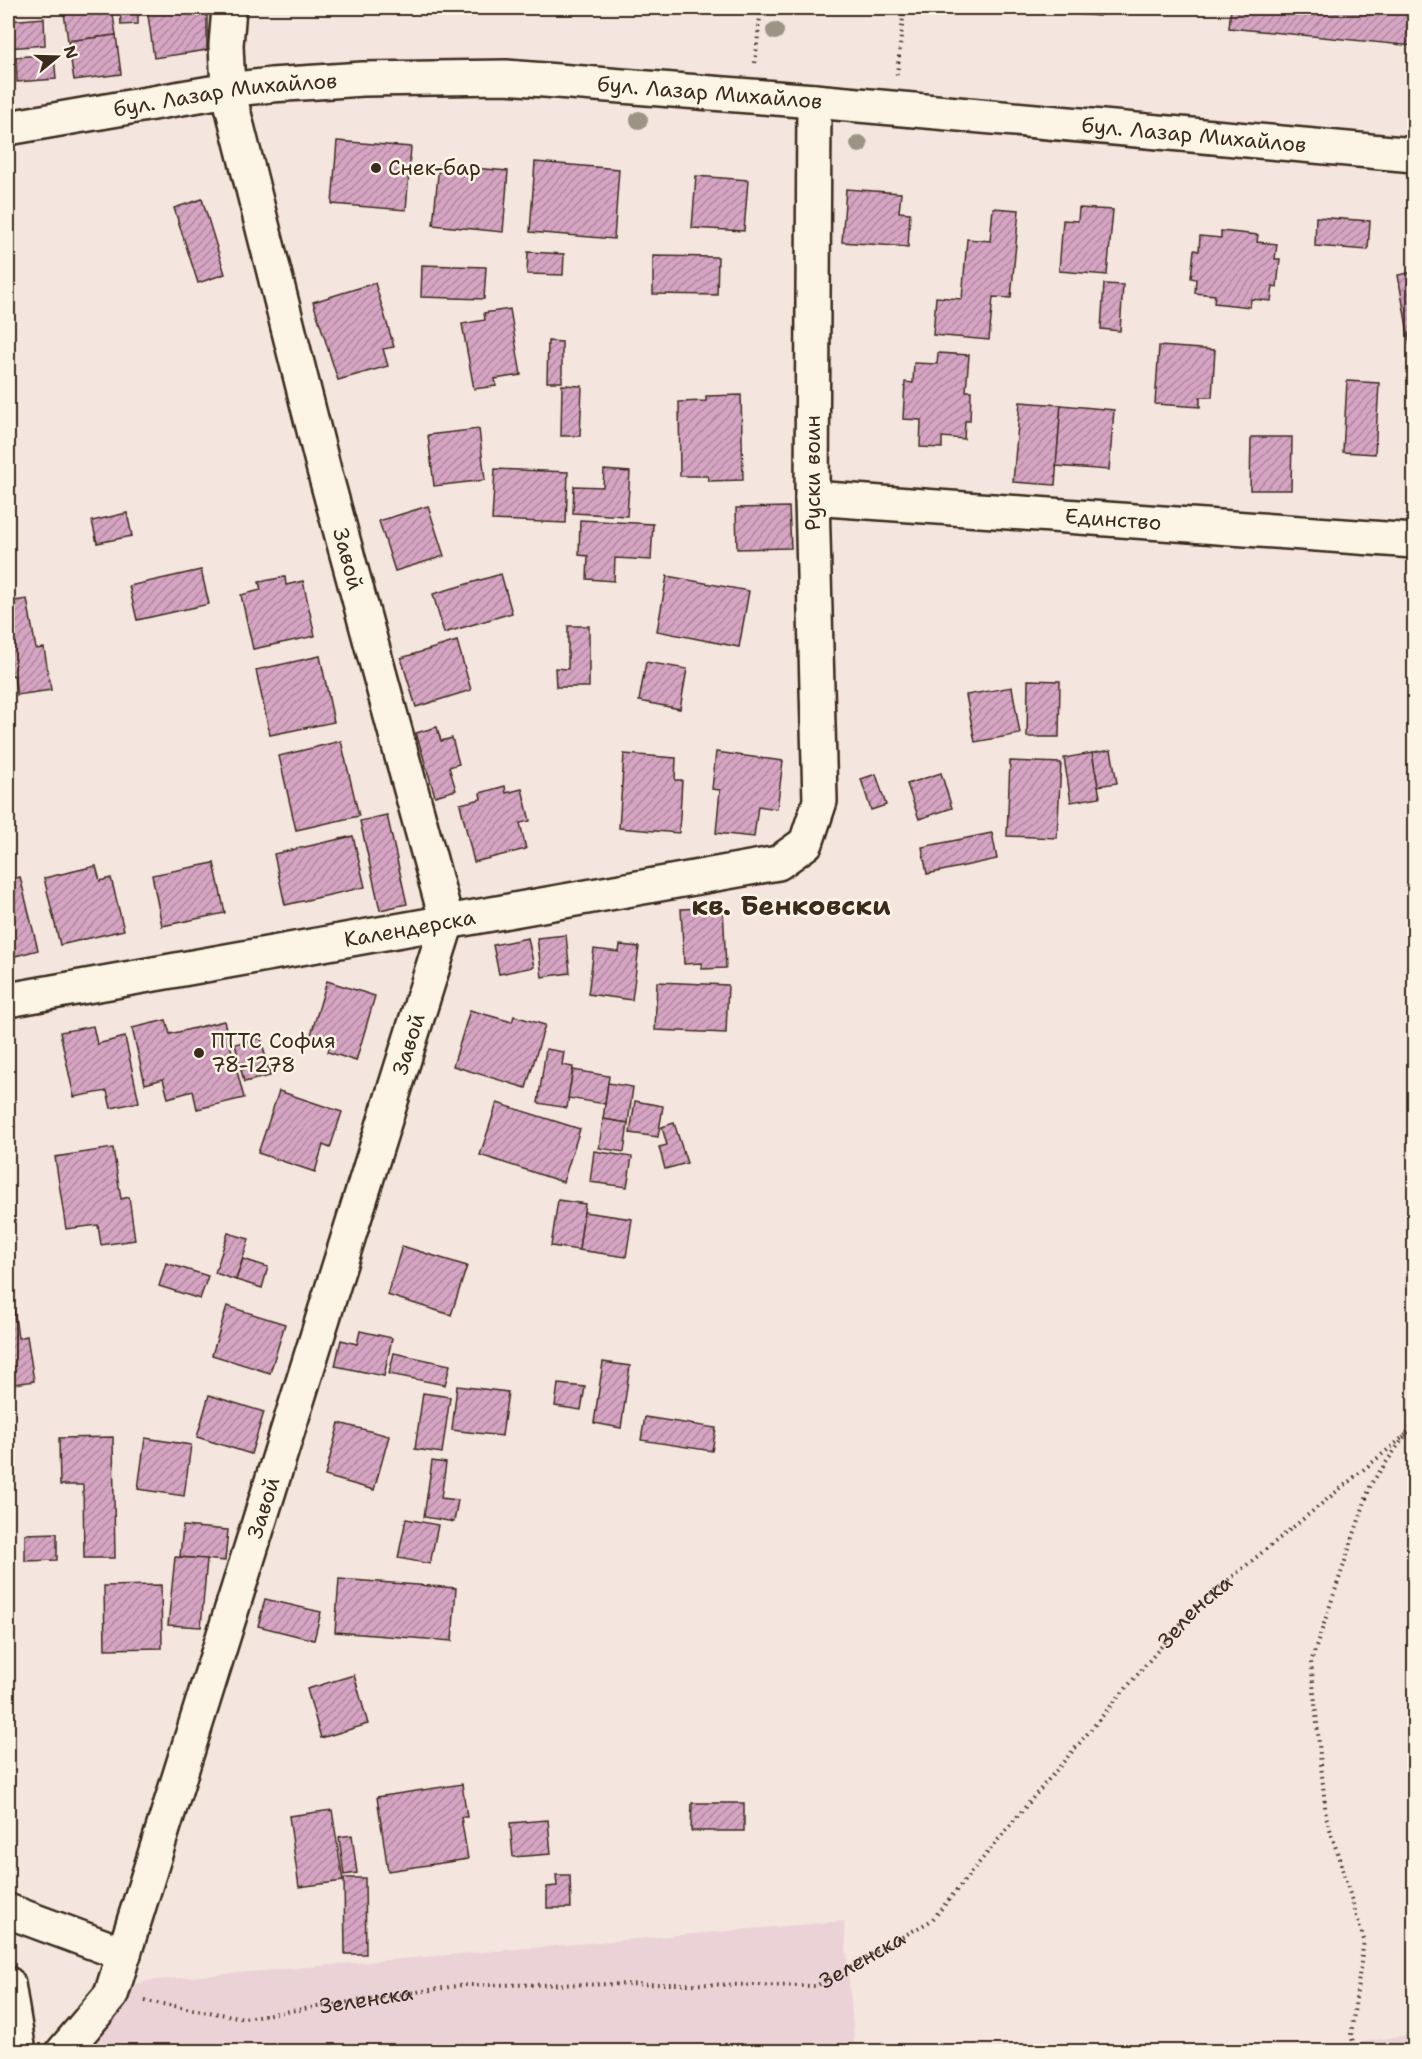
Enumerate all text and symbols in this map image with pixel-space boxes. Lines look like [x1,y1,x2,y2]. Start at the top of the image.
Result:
north arrow [27,27,87,87]
text: N [59,43,83,62]
street label: бул. Лазар Михайлов [111,67,338,124]
street label: бул. Лазар Михайлов [596,70,823,116]
street label: бул. Лазар Михайлов [1080,111,1307,159]
place label: Снек-бар [388,154,481,182]
marker: Снек-бар [369,161,383,175]
street label: Руски воин [799,415,827,531]
street label: Единство [1064,502,1162,537]
street label: Завой [326,525,370,593]
district label: кв. Бенковски [691,887,891,924]
street label: Календерска [342,903,478,954]
street label: Завой [386,1009,432,1078]
place label: ПТТС София 78-1278 [211,1027,336,1079]
marker: ПТТС София 78-1278 [192,1046,206,1060]
street label: Завой [241,1473,286,1542]
street label: Зеленска [1152,1569,1238,1654]
street label: Зеленска [814,1924,910,1995]
street label: Зеленска [318,1979,415,2020]

